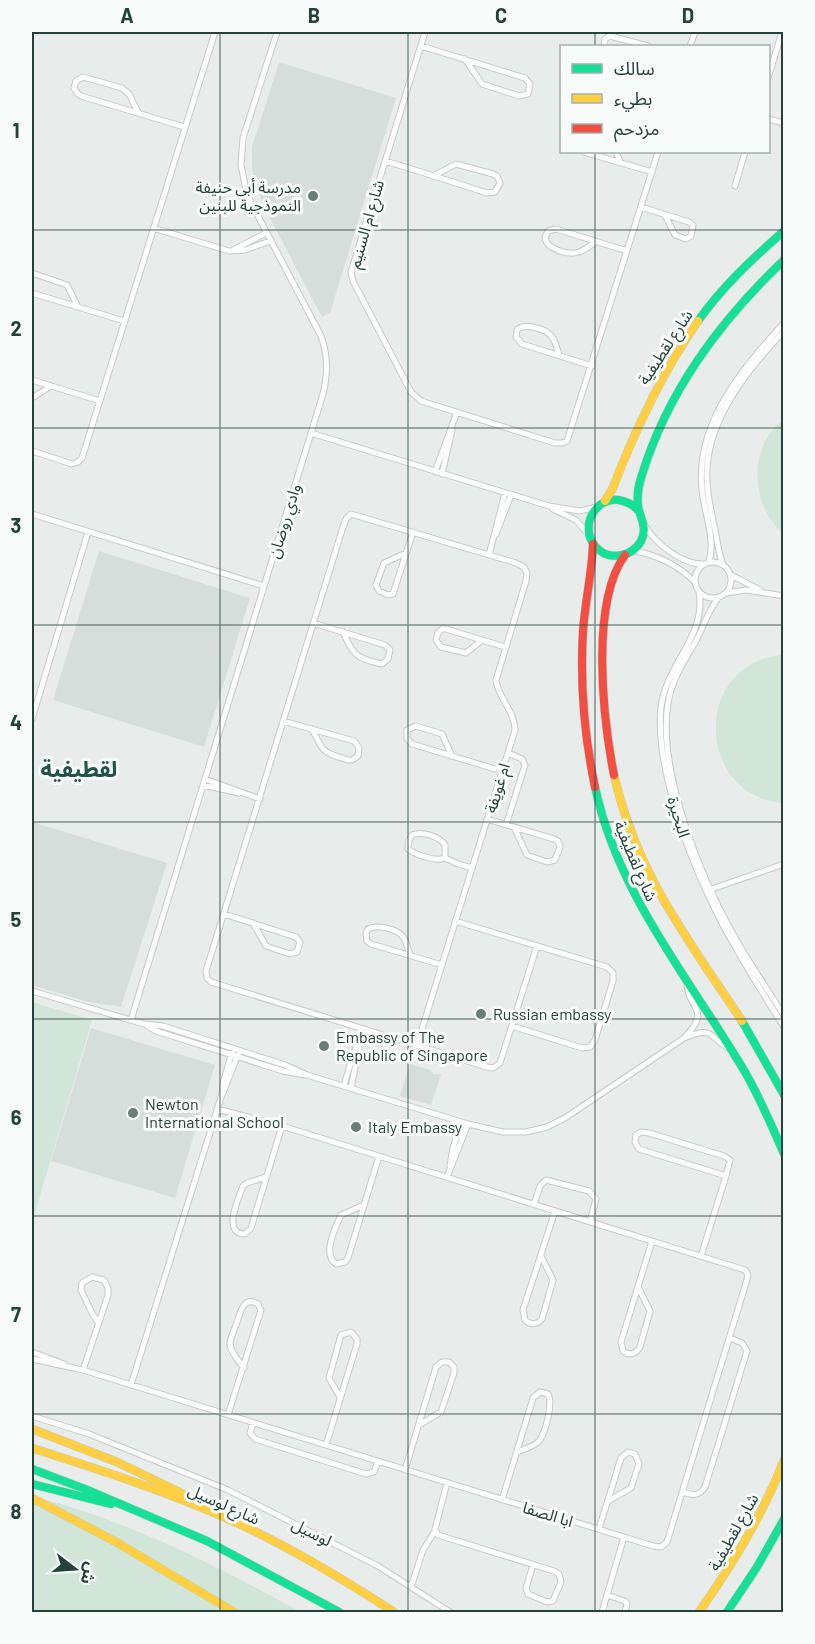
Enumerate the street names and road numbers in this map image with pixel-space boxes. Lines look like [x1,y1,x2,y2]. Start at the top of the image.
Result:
street label: شارع ام السنيم [344,177,391,271]
street label: شارع لقطيفية [633,306,699,390]
street label: وادي روضان [263,481,307,562]
street label: ام غويفة [480,761,517,816]
street label: البحيرة [663,794,695,840]
street label: شارع لقطيفية [607,818,662,905]
street label: شارع لوسيل [184,1479,263,1531]
street label: شارع لقطيفية [704,1490,765,1576]
street label: ابا الصفا [521,1497,576,1530]
street label: لوسيل [289,1514,335,1550]

